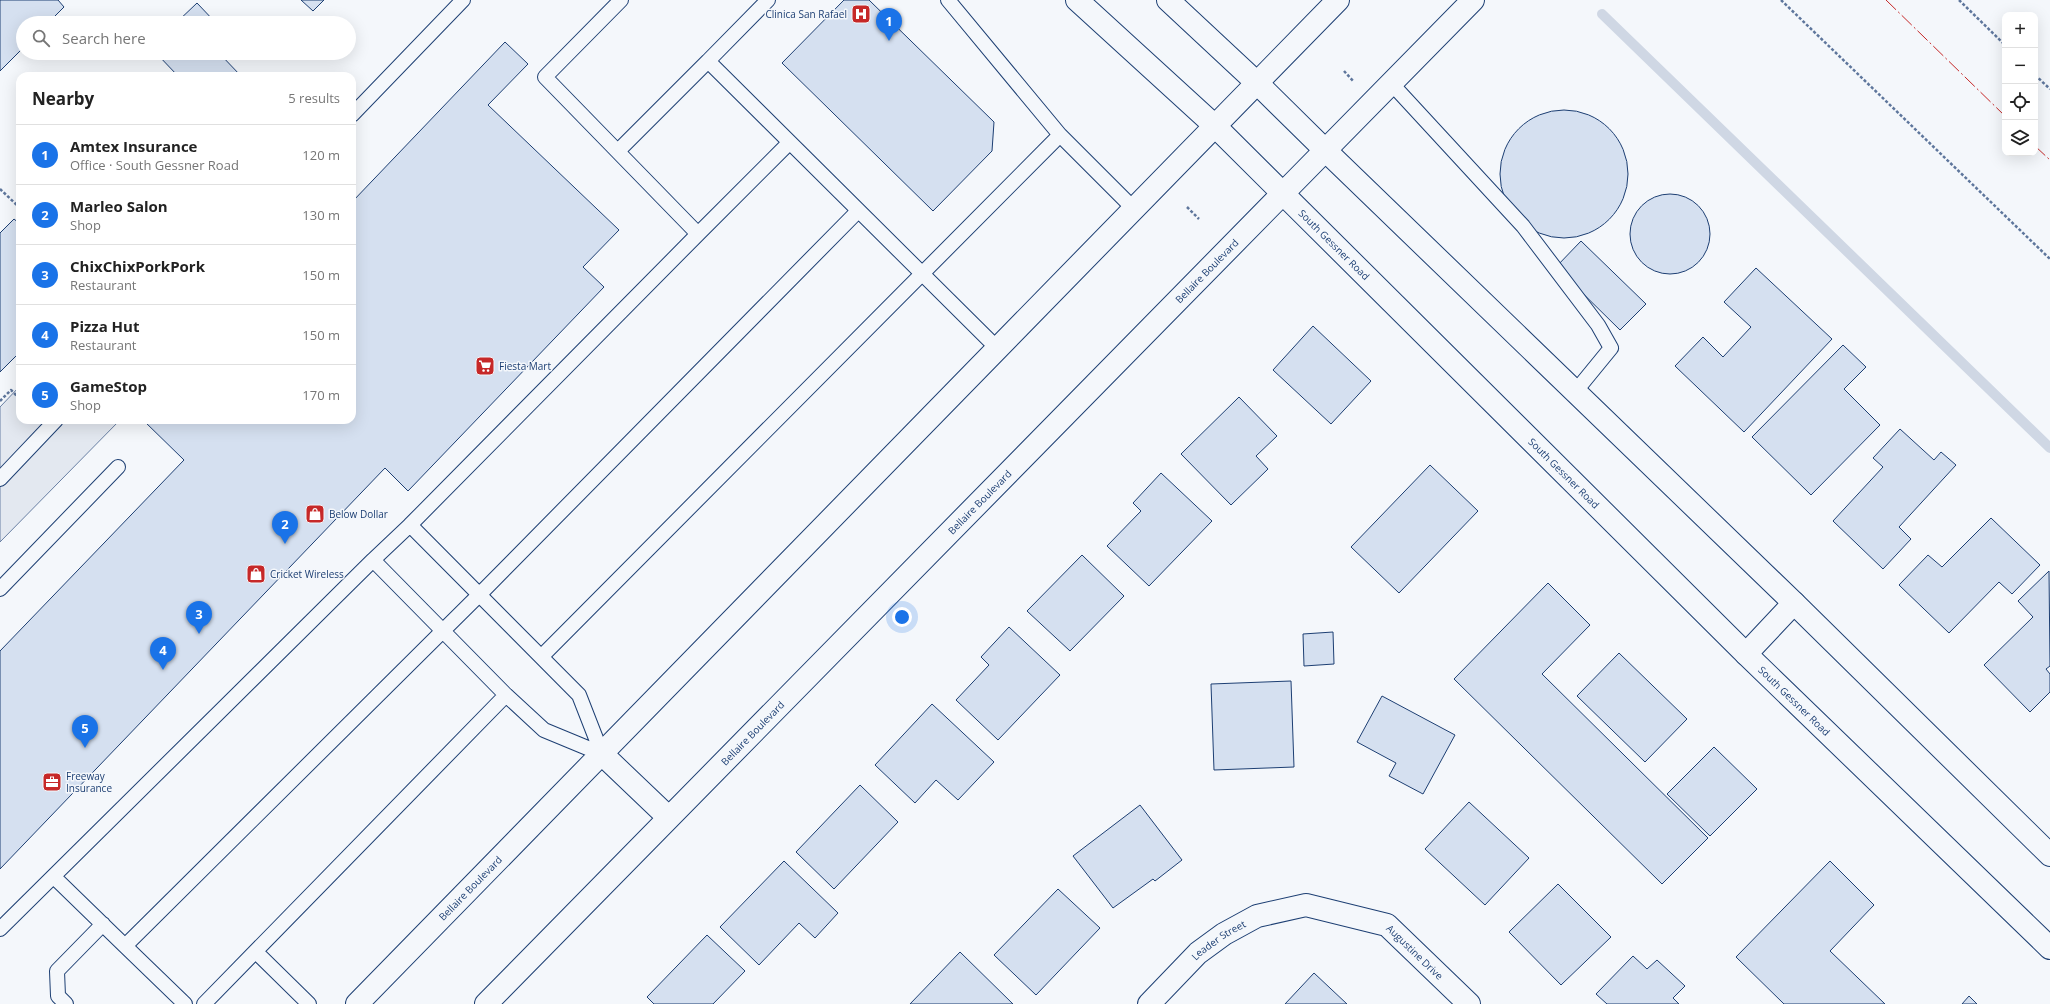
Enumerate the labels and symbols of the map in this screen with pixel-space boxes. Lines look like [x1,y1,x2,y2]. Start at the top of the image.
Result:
hospital icon: Clinica San Rafael [850,3,872,25]
place label: Clinica San Rafael [765,7,847,21]
pin: 1 [876,8,902,41]
street label: South Gessner Road [1296,206,1373,283]
street label: Bellaire Boulevard [1172,236,1242,306]
supermarket icon: Fiesta Mart [474,355,496,377]
place label: Fiesta Mart [499,359,551,373]
street label: South Gessner Road [1525,435,1603,511]
street label: Bellaire Boulevard [945,467,1014,537]
shop icon: Below Dollar [304,503,326,525]
place label: Below Dollar [329,507,388,521]
pin: 2 [272,511,298,544]
shop icon: Cricket Wireless [245,563,267,585]
place label: Cricket Wireless [270,567,344,581]
pin: 3 [186,601,212,634]
your location [892,607,912,627]
pin: 4 [150,637,176,670]
street label: South Gessner Road [1755,663,1833,739]
street label: Bellaire Boulevard [718,698,787,768]
pin: 5 [72,715,98,748]
place label: Freeway Insurance [66,769,112,795]
office icon: Freeway Insurance [41,771,63,793]
street label: Bellaire Boulevard [435,853,505,923]
street label: Leader Street [1188,916,1248,963]
street label: Augustine Drive [1384,921,1447,983]

